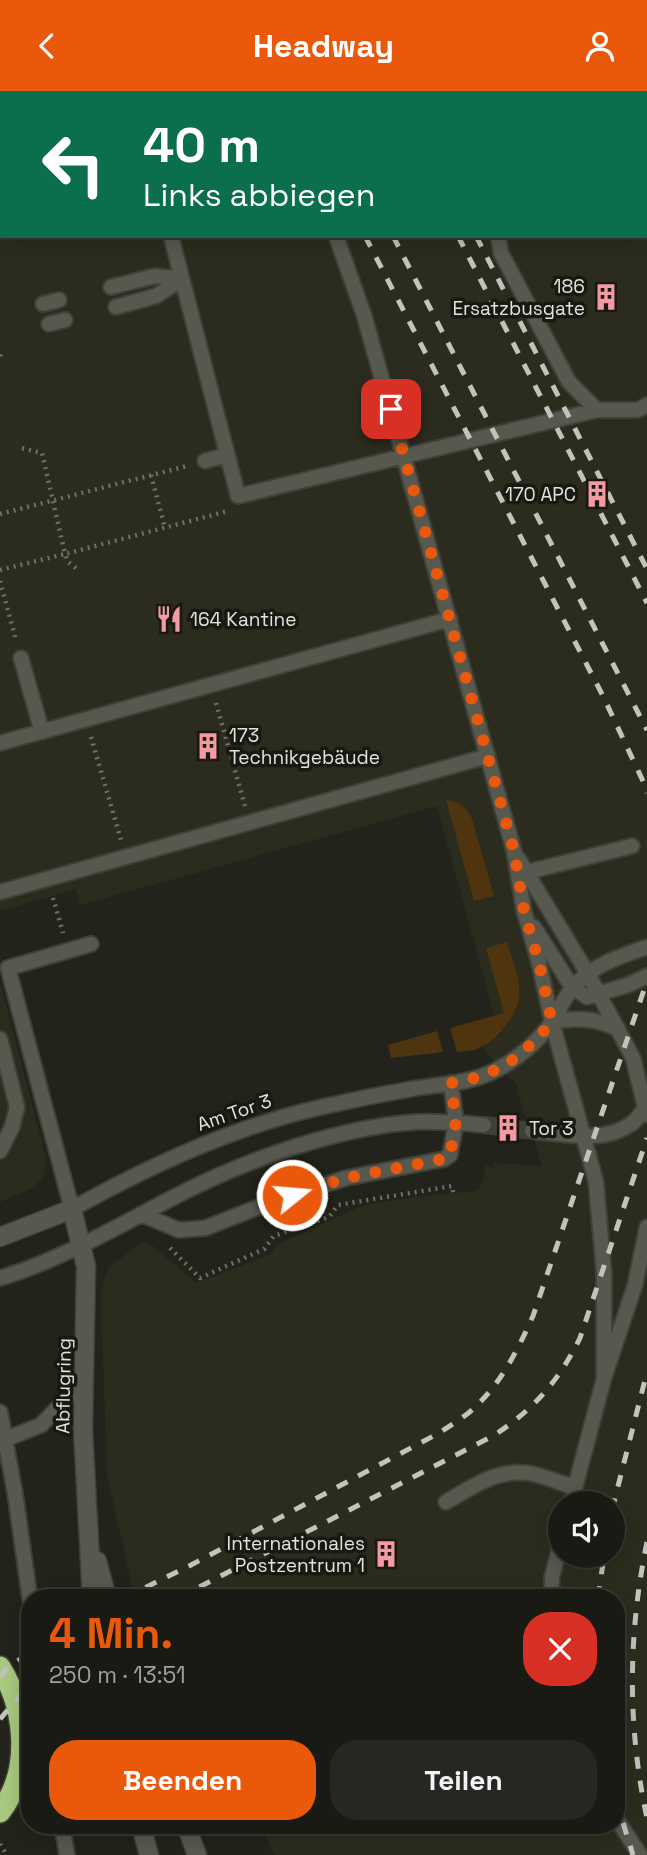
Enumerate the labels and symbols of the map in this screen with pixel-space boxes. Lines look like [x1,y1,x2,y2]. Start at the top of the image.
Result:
place label: 186 Ersatzbusgate [452,274,585,321]
building icon: 186 Ersatzbusgate [591,282,621,312]
pin [361,379,421,439]
building icon: 170 APC [582,479,612,509]
place label: 170 APC [505,482,576,507]
restaurant icon: 164 Kantine [154,604,184,634]
place label: 164 Kantine [190,607,297,632]
place label: 173 Technikgebäude [229,723,380,770]
building icon: 173 Technikgebäude [193,731,223,761]
street label: Am Tor 3 [194,1088,275,1137]
building icon: Tor 3 [493,1113,523,1143]
place label: Tor 3 [529,1116,574,1141]
position arrow [255,1158,329,1232]
street label: Abflugring [50,1338,77,1434]
place label: Internationales Postzentrum 1 [227,1531,365,1578]
building icon: Internationales Postzentrum 1 [371,1539,401,1569]

